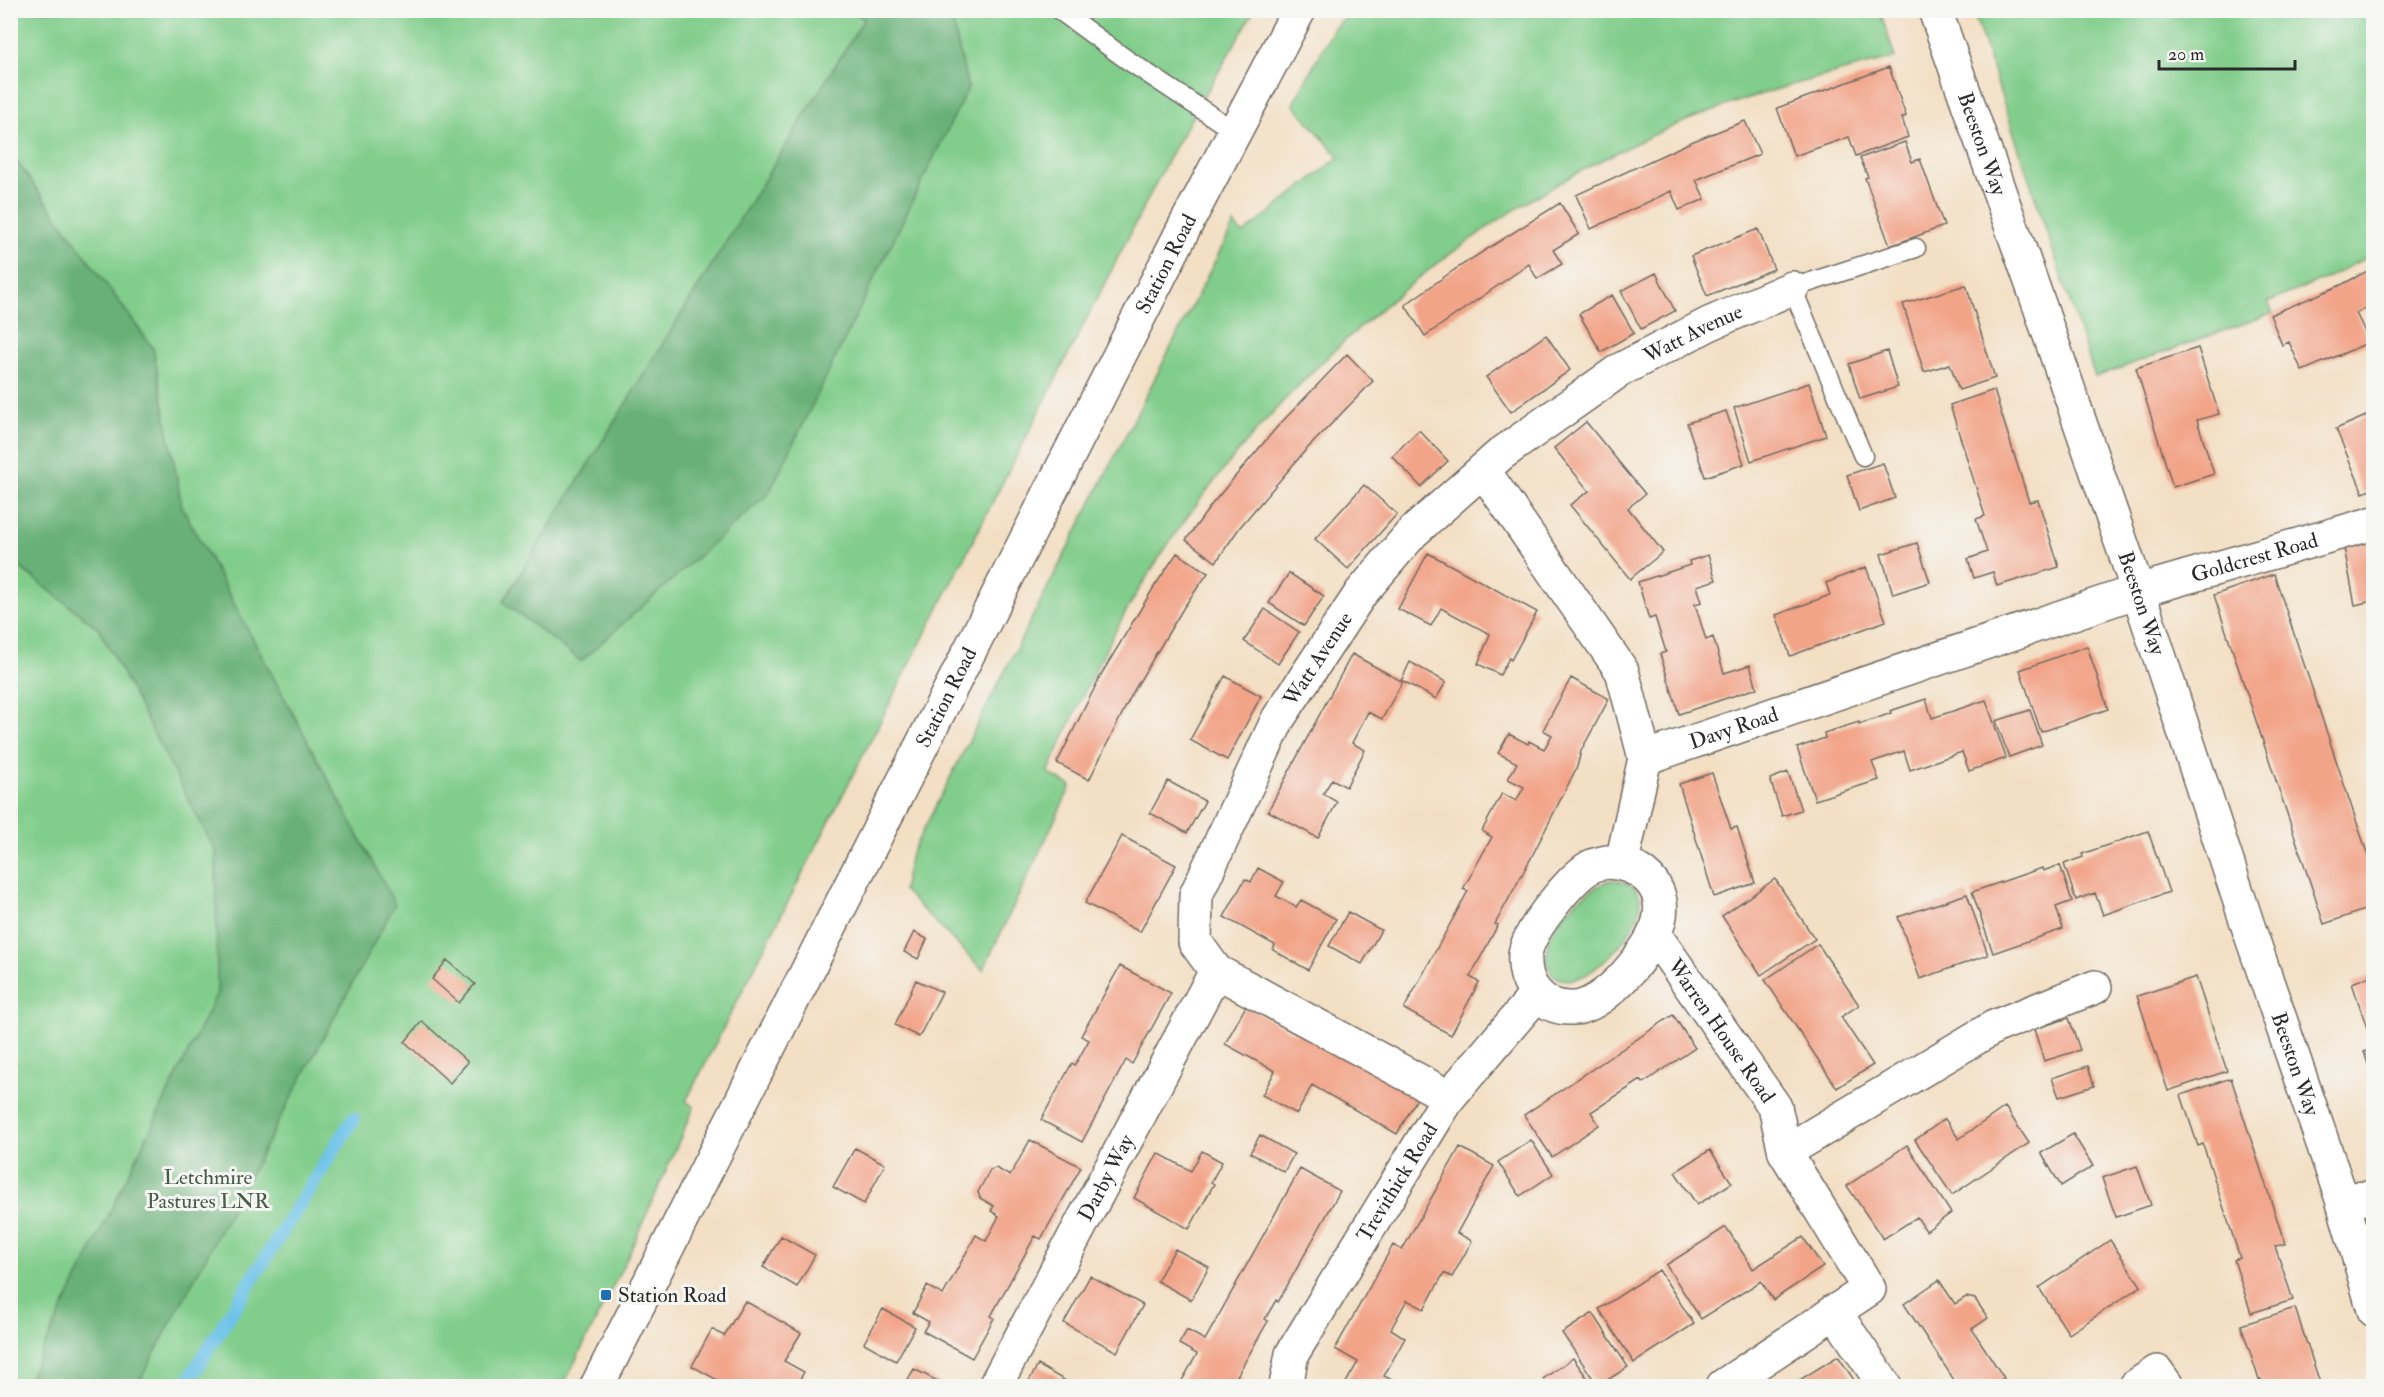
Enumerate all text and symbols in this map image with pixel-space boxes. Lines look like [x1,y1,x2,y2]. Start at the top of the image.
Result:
scale bar [2159,33,2296,71]
text: 20 m [2168,43,2204,66]
street label: Beeston Way [1952,89,2013,200]
street label: Station Road [1129,209,1203,319]
street label: Watt Avenue [1638,298,1747,369]
street label: Goldcrest Road [2188,526,2322,589]
street label: Beeston Way [2112,547,2172,659]
street label: Watt Avenue [1276,606,1359,712]
street label: Station Road [909,642,983,752]
street label: Davy Road [1686,700,1782,756]
street label: Warren House Road [1661,952,1782,1109]
street label: Beeston Way [2265,1009,2326,1120]
street label: Trevithick Road [1350,1117,1444,1247]
street label: Darby Way [1072,1129,1140,1226]
park label: Letchmire Pastures LNR [147,1164,270,1215]
place label: Station Road [618,1282,727,1309]
marker: Station Road [599,1288,613,1302]

